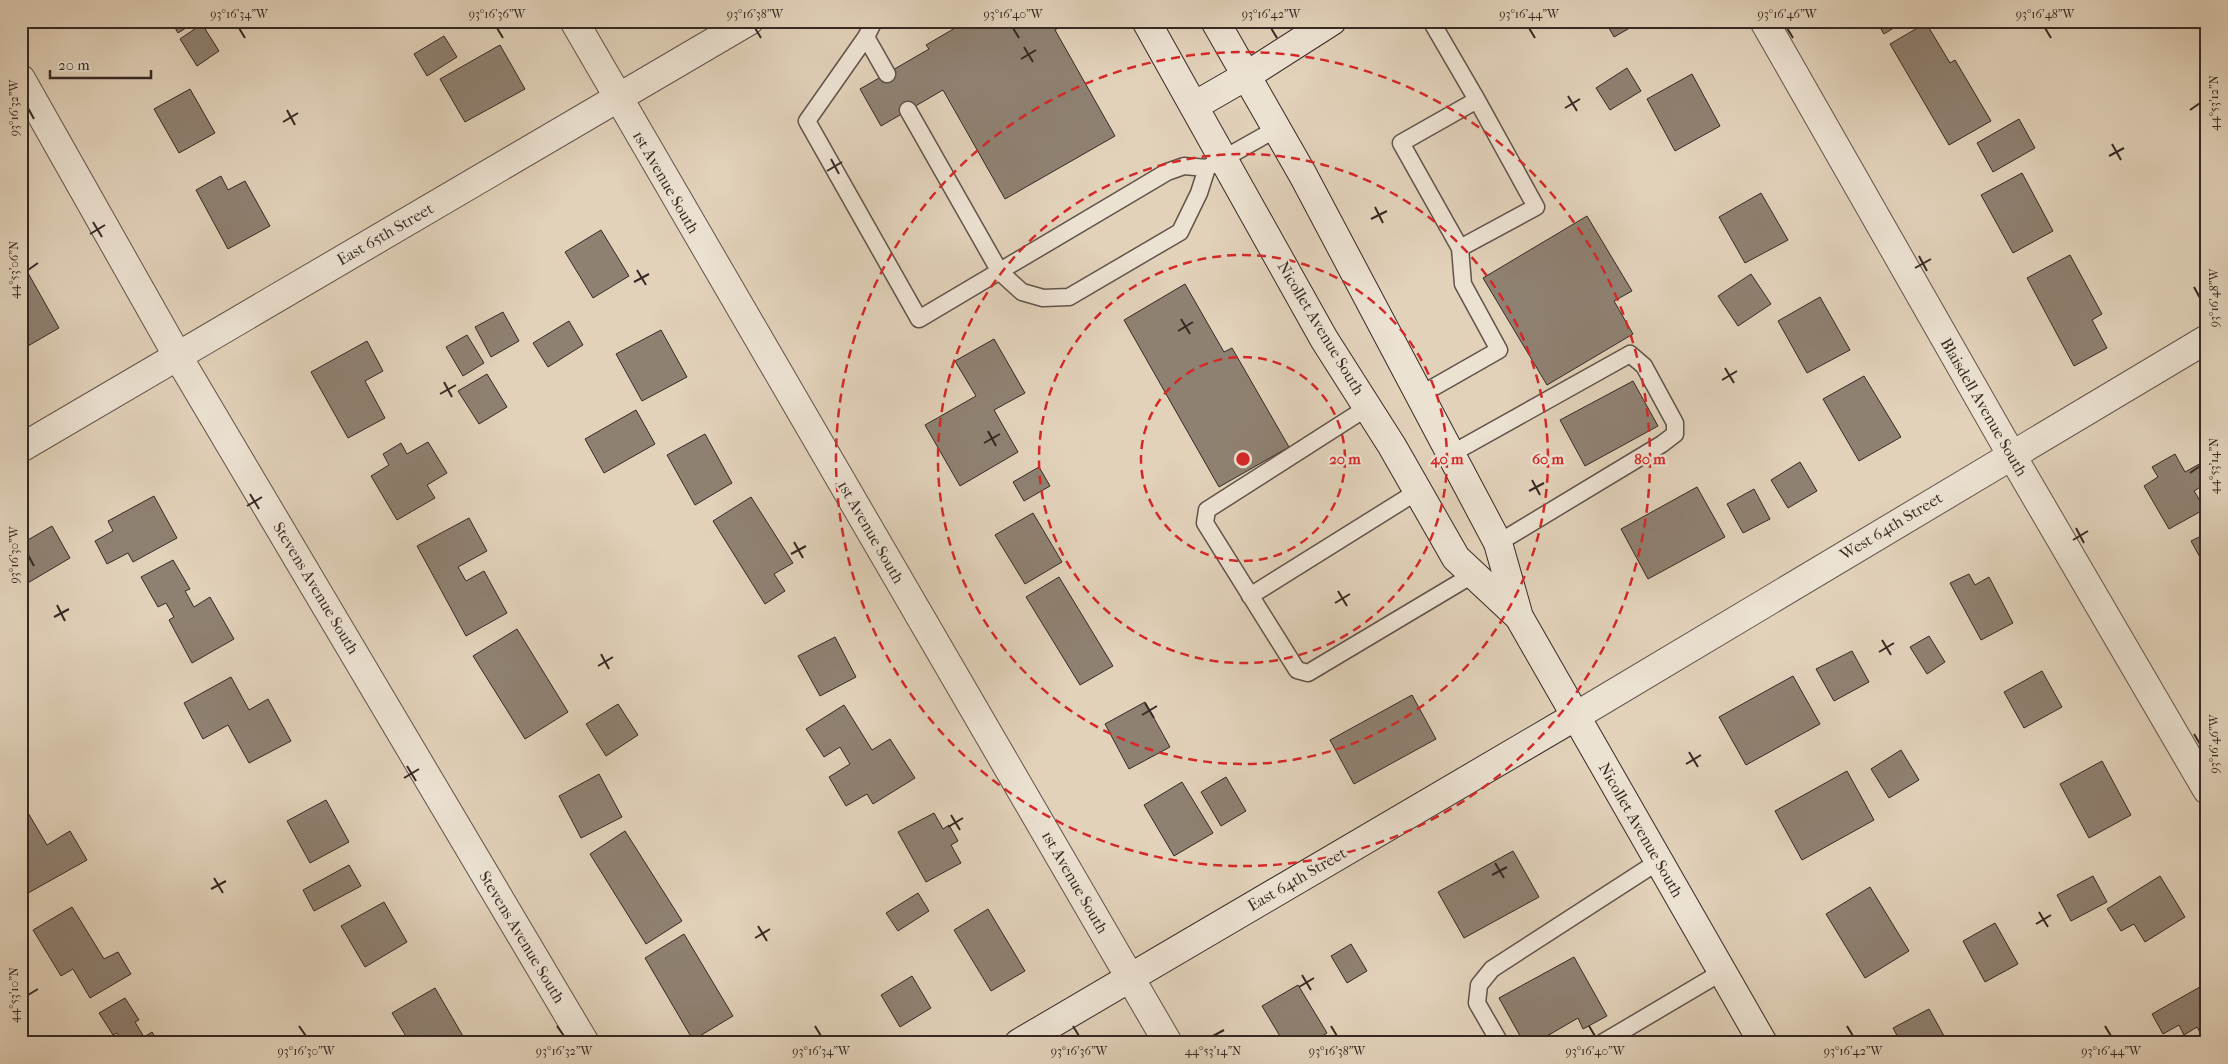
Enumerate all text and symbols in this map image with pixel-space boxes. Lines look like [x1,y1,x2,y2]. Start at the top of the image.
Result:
text: 93°16'34"W [210,7,269,21]
text: 93°16'36"W [469,7,527,21]
text: 93°16'38"W [727,7,784,21]
text: 93°16'40"W [983,7,1044,21]
text: 93°16'42"W [1242,7,1302,21]
text: 93°16'44"W [1499,7,1560,21]
text: 93°16'46"W [1758,7,1818,21]
text: 93°16'48"W [2016,7,2075,21]
scale bar [50,48,151,80]
text: 20 m [58,56,90,74]
text: 44°53'12"N [2207,75,2221,131]
text: 93°16'32"W [7,79,21,136]
street label: 1st Avenue South [629,127,703,237]
street label: East 65th Street [333,199,437,269]
text: 44°53'06"N [7,241,21,299]
street label: Nicollet Avenue South [1274,258,1368,398]
text: 93°16'48"W [2207,268,2221,327]
street label: Blaisdell Avenue South [1937,334,2031,480]
text: 44°53'14"N [2207,438,2221,494]
centre of rings [1234,450,1252,468]
text: 20 m [1329,450,1361,468]
text: 40 m [1430,450,1464,468]
text: 60 m [1532,450,1565,468]
text: 80 m [1634,450,1666,468]
street label: 1st Avenue South [834,477,908,587]
street label: West 64th Street [1836,488,1946,565]
street label: Stevens Avenue South [269,518,363,658]
text: 93°16'30"W [7,525,21,583]
text: 93°16'46"W [2207,713,2221,773]
street label: Nicollet Avenue South [1595,759,1687,901]
street label: 1st Avenue South [1038,827,1112,937]
street label: East 64th Street [1244,843,1350,915]
street label: Stevens Avenue South [475,867,569,1007]
text: 44°53'10"N [7,967,21,1023]
text: 93°16'30"W [278,1044,336,1058]
text: 93°16'32"W [536,1044,593,1058]
text: 93°16'34"W [792,1044,851,1058]
text: 93°16'36"W [1051,1044,1109,1058]
text: 44°53'14"N [1185,1044,1241,1058]
text: 93°16'38"W [1309,1044,1366,1058]
text: 93°16'40"W [1565,1044,1626,1058]
text: 93°16'42"W [1824,1044,1884,1058]
text: 93°16'44"W [2081,1044,2142,1058]

